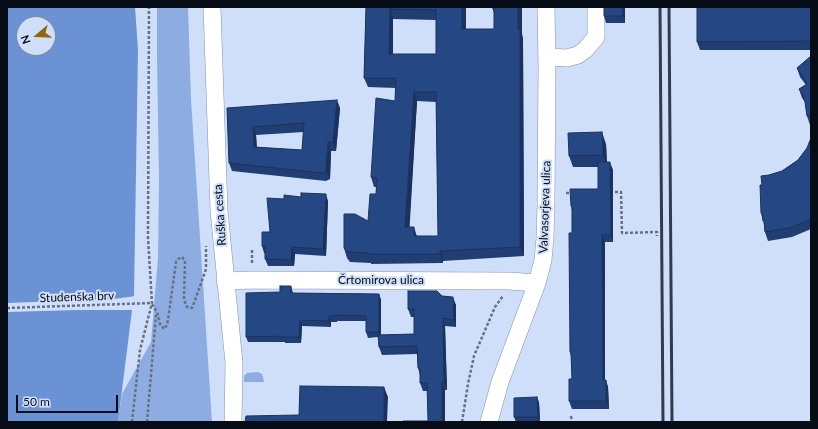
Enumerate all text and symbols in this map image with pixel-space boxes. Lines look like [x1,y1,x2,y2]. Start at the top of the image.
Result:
north arrow [16,16,56,56]
text: N [18,34,33,46]
street label: Valvasorjeva ulica [536,160,554,254]
street label: Ruška cesta [211,184,229,246]
street label: Črtomirova ulica [338,273,424,287]
street label: Studenška brv [39,289,115,305]
scale bar [18,387,120,413]
text: 50 m [23,394,50,409]

